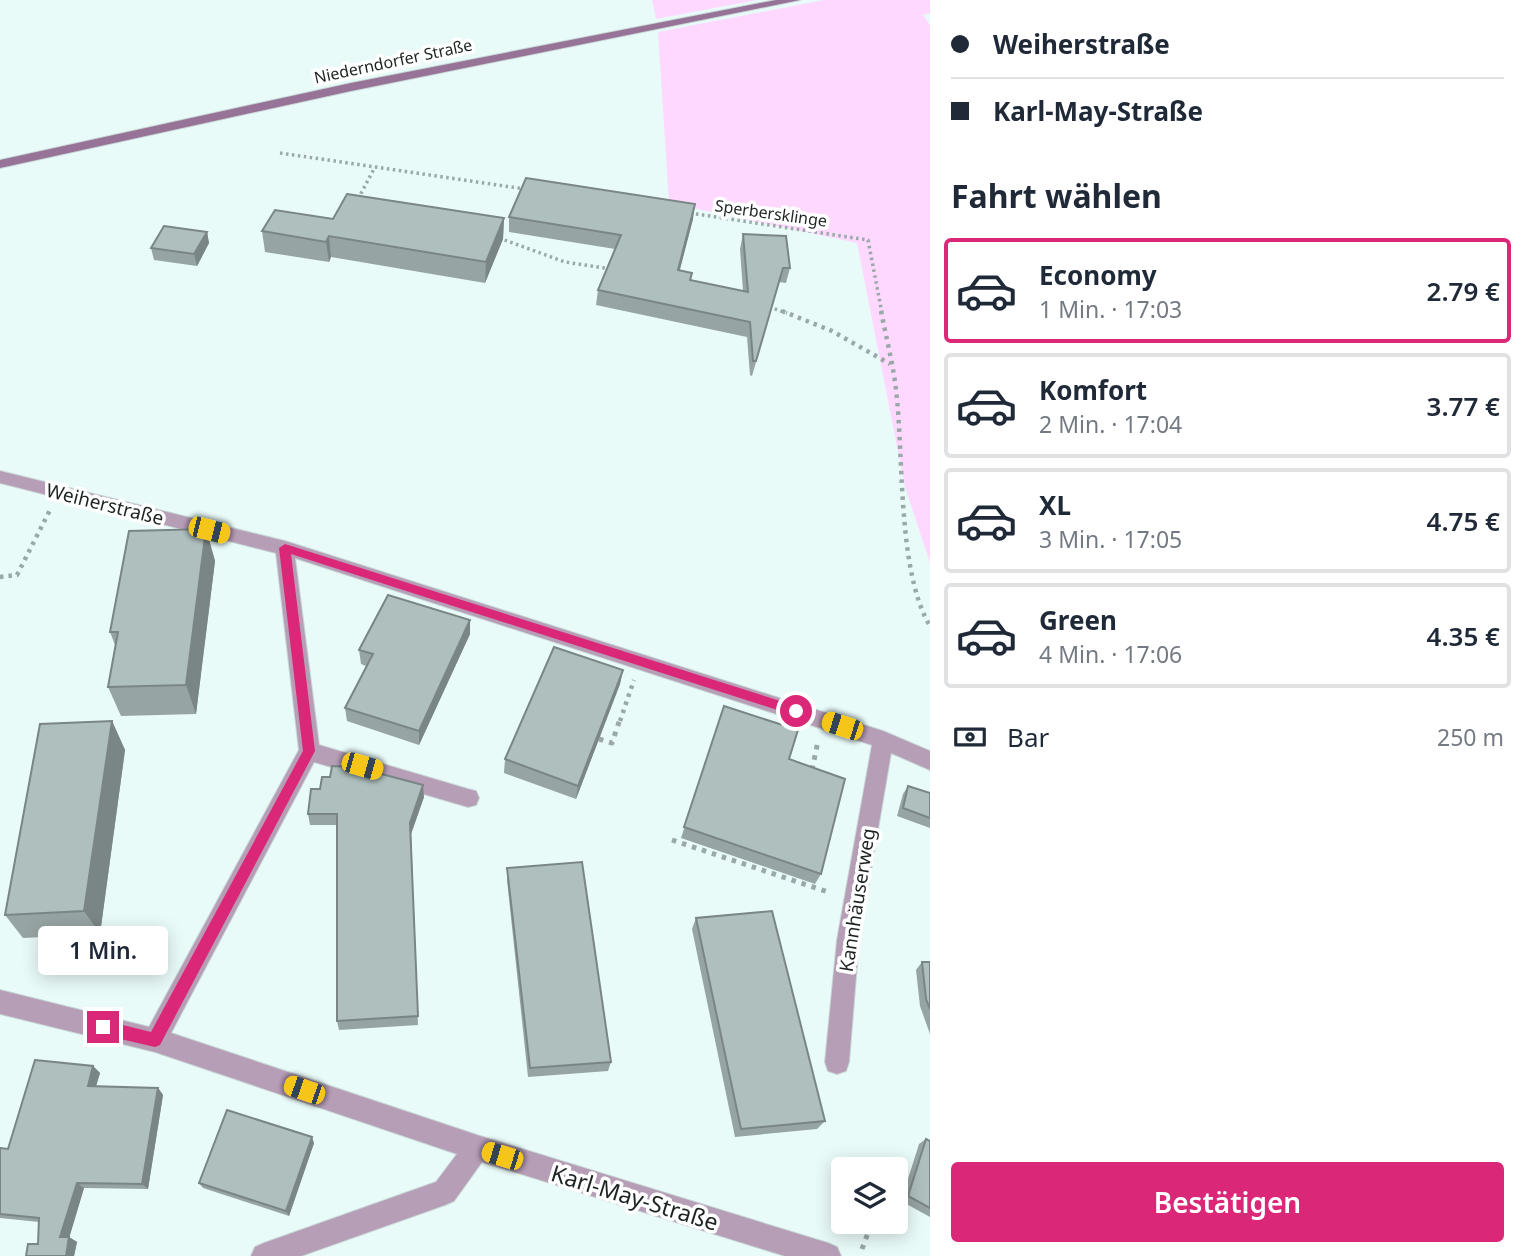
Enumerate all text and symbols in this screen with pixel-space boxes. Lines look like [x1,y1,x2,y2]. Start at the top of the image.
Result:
text: Weiherstraße [993,26,1170,62]
street label: Niederndorfer Straße [312,33,474,89]
text: Karl-May-Straße [993,93,1203,129]
text: Fahrt wählen [951,174,1162,217]
street label: Sperbersklinge [714,194,828,232]
text: Economy [1039,257,1157,293]
icon: car [955,259,1018,322]
text: 2.79 € [1427,273,1500,309]
text: 1 Min. · 17:03 [1039,293,1182,325]
text: Komfort [1039,372,1147,408]
icon: car [955,374,1018,437]
text: 3.77 € [1427,388,1500,424]
text: 2 Min. · 17:04 [1039,408,1182,440]
street label: Weiherstraße [44,477,166,531]
text: XL [1039,487,1071,523]
icon: car [955,489,1018,552]
text: 4.75 € [1427,503,1500,539]
car [187,515,232,545]
text: 3 Min. · 17:05 [1039,523,1182,555]
text: Green [1039,602,1117,638]
icon: car [955,604,1018,667]
text: 4.35 € [1427,618,1500,654]
text: 4 Min. · 17:06 [1039,638,1182,670]
route start [780,695,812,727]
car [819,710,866,742]
icon: cash [951,718,989,756]
text: Bar [1007,719,1049,755]
text: 250 m [1437,721,1504,753]
car [339,750,386,782]
street label: Kannhäuserweg [833,826,881,974]
callout: 1 Min. [38,926,168,974]
text: 1 Min. [69,934,137,966]
route end [87,1011,119,1043]
car [281,1073,328,1107]
car [479,1140,526,1172]
street label: Karl-May-Straße [547,1156,723,1238]
map controls [831,1157,908,1234]
button: layers [831,1157,908,1234]
button: Bestätigen [951,1162,1504,1242]

